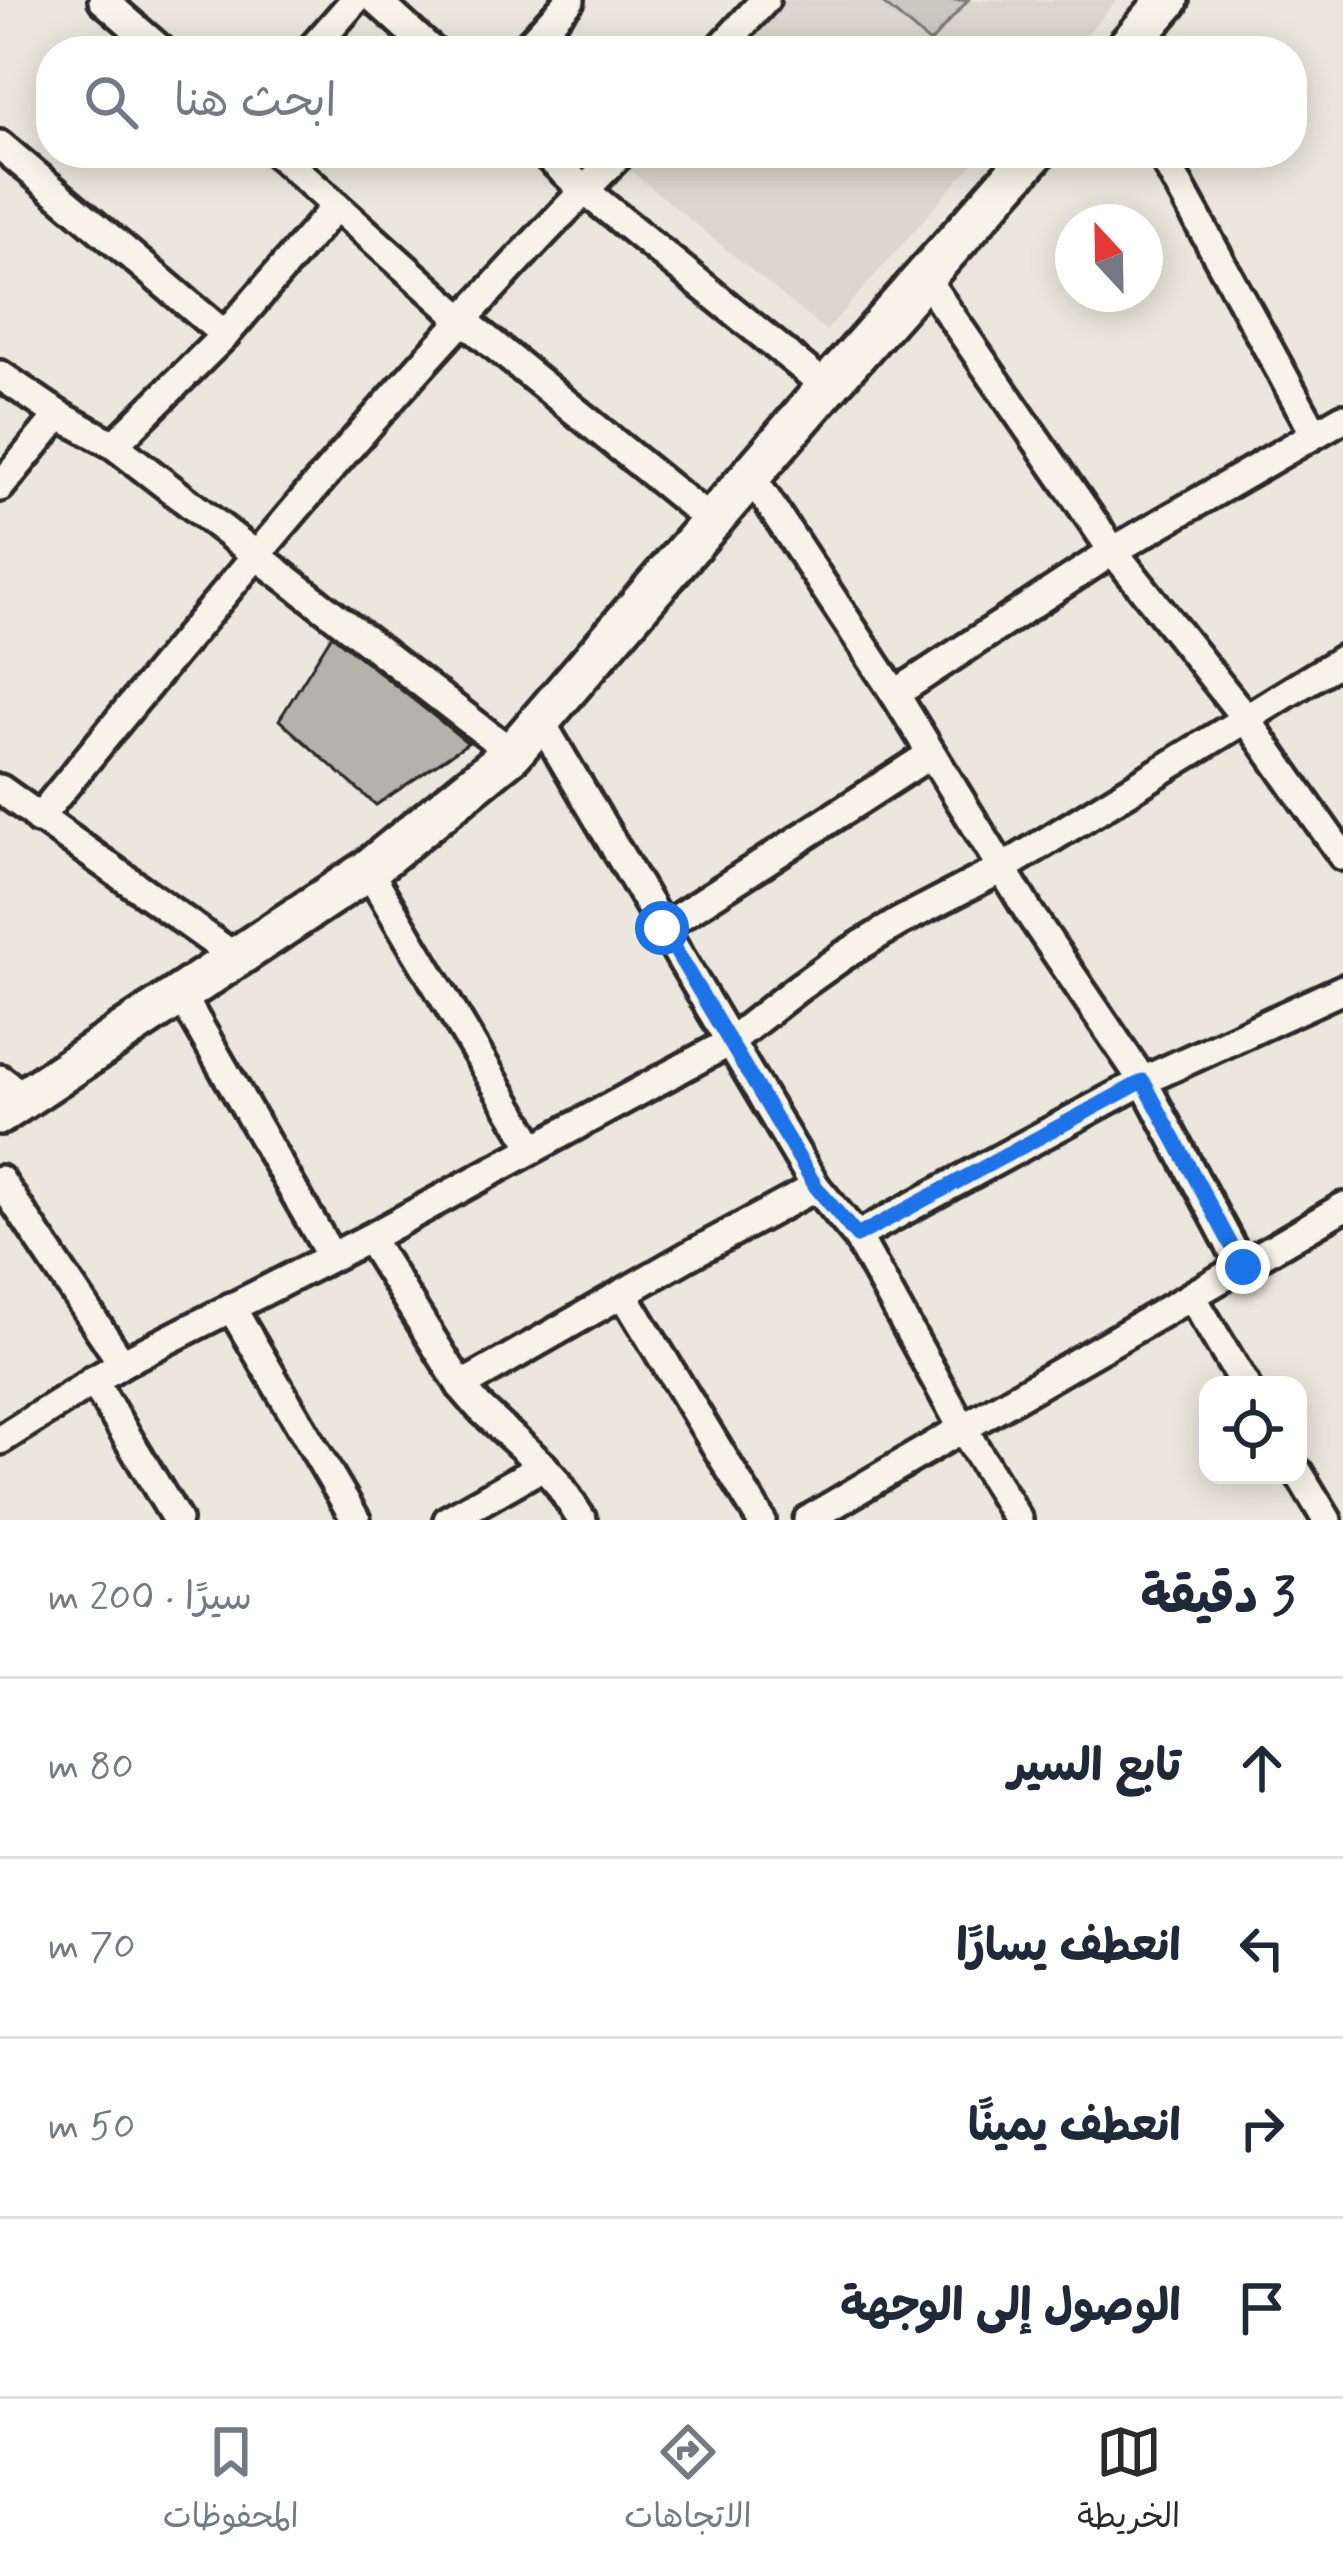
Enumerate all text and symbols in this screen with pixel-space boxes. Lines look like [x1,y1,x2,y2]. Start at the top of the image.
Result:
search box [36,36,1307,168]
icon: search [78,69,144,135]
text: ابحث هنا [174,73,337,132]
north arrow [1055,204,1163,312]
route start [635,901,689,955]
route end [1216,1240,1270,1294]
map controls [1199,1376,1307,1484]
button: locate [1199,1376,1307,1484]
text: 3 دقيقة [1141,1565,1295,1631]
text: سيرًا · 200 m [48,1573,252,1624]
icon: ahead [1229,1735,1295,1801]
text: تابع السير [1008,1738,1181,1797]
text: 80 m [48,1742,134,1793]
icon: left [1229,1915,1295,1981]
text: انعطف يسارًا [956,1918,1181,1977]
text: 70 m [48,1922,136,1973]
icon: right [1229,2095,1295,2161]
text: انعطف يمينًا [968,2098,1181,2157]
text: 50 m [48,2102,135,2153]
icon: arrive [1229,2275,1295,2341]
text: الوصول إلى الوجهة [840,2278,1181,2337]
tab: المحفوظات [163,2419,299,2545]
tab: الاتجاهات [624,2419,752,2545]
tab: الخريطة [1077,2419,1180,2545]

